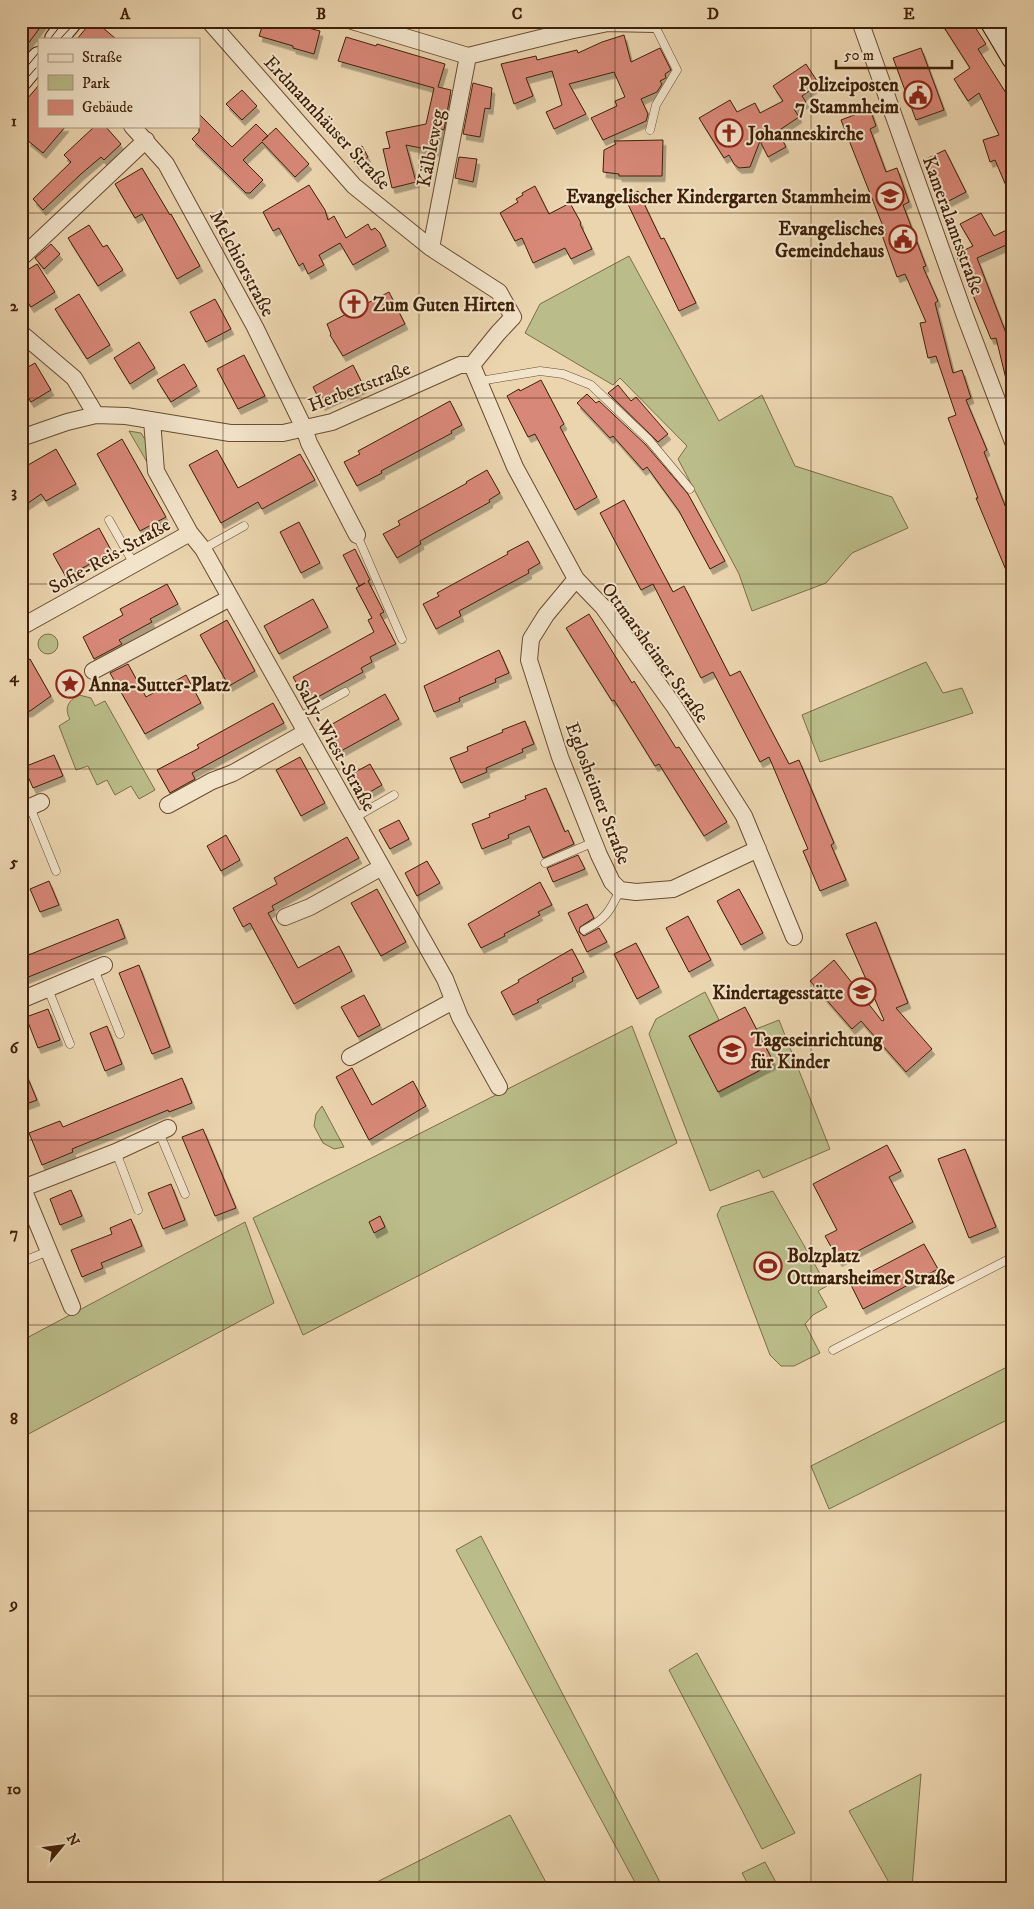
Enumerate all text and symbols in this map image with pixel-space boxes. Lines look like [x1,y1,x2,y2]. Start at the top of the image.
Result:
text: A [119,4,131,24]
text: B [316,4,326,24]
text: C [512,4,522,24]
text: D [707,4,719,24]
text: E [903,4,915,24]
legend [38,38,200,128]
scale bar [836,38,953,70]
text: 50 m [844,46,874,65]
text: Straße [82,48,122,67]
street label: Erdmannhäuser Straße [259,51,395,195]
text: Park [82,74,111,93]
place label: Polizeiposten 7 Stammheim [795,74,900,119]
public building icon: Polizeiposten 7 Stammheim [903,80,933,110]
text: Gebäude [82,98,133,117]
street label: Kälbleweg [413,107,450,189]
text: 1 [11,111,17,131]
church icon: Johanneskirche [714,118,744,148]
place label: Johanneskirche [746,123,864,146]
street label: Kameralamtsstraße [917,153,988,298]
school or university icon: Evangelischer Kindergarten Stammheim [875,181,905,211]
place label: Evangelischer Kindergarten Stammheim [566,186,872,209]
street label: Melchiorstraße [204,207,279,321]
place label: Evangelisches Gemeindehaus [775,218,885,263]
public building icon: Evangelisches Gemeindehaus [888,224,918,254]
church icon: Zum Guten Hirten [339,289,369,319]
place label: Zum Guten Hirten [373,294,516,317]
text: 2 [10,296,19,316]
street label: Herbertstraße [305,357,414,417]
text: 3 [11,482,17,502]
street label: Sofie-Reis-Straße [45,513,175,599]
street label: Ottmarsheimer Straße [596,578,713,728]
text: 4 [8,667,19,687]
place icon: Anna-Sutter-Platz [55,669,85,699]
place label: Anna-Sutter-Platz [88,674,230,697]
street label: Sally-Wiest-Straße [289,676,380,816]
street label: Eglosheimer Straße [560,719,635,868]
text: 5 [9,852,18,872]
school or university icon: Kindertagesstätte [847,977,877,1007]
place label: Kindertagesstätte [712,982,843,1005]
place label: Tageseinrichtung für Kinder [750,1029,883,1074]
school or university icon: Tageseinrichtung für Kinder [717,1035,747,1065]
text: 6 [10,1038,20,1058]
text: 7 [10,1223,18,1243]
place label: Bolzplatz Ottmarsheimer Straße [787,1245,955,1290]
sports icon: Bolzplatz Ottmarsheimer Straße [753,1251,783,1281]
text: 8 [10,1409,18,1429]
text: 9 [9,1594,18,1614]
text: 10 [7,1779,22,1799]
north arrow [38,1822,88,1872]
text: N [62,1831,83,1850]

